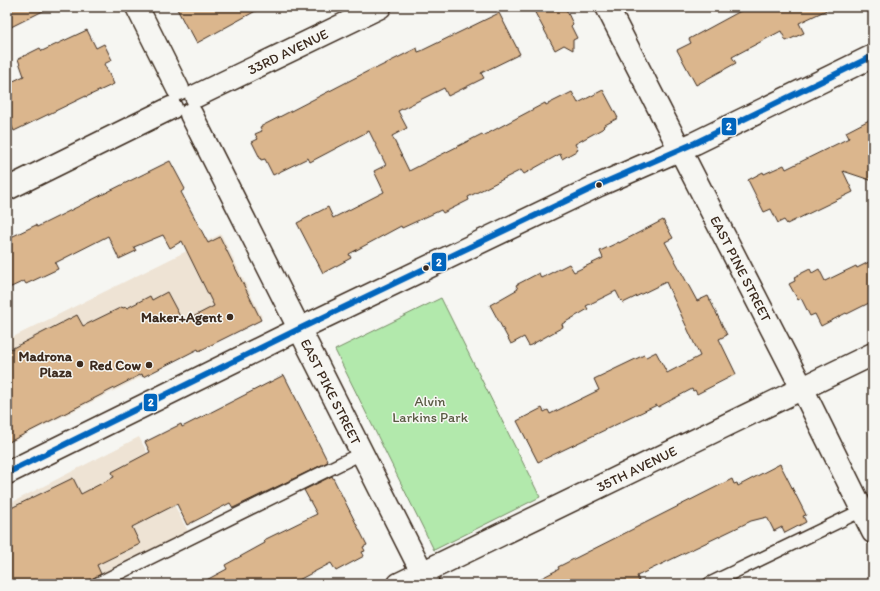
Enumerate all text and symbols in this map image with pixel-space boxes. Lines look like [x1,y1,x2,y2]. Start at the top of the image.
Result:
street label: 33RD AVENUE [245,25,331,79]
line badge: 2 [721,117,737,136]
text: 2 [726,120,732,133]
unlabelled marker [594,180,604,190]
street label: EAST PINE STREET [706,213,775,325]
line badge: 2 [431,252,447,272]
text: 2 [436,256,442,269]
unlabelled marker [421,263,431,273]
place label: Maker+Agent [141,309,223,326]
marker: Maker+Agent [225,312,235,322]
street label: EAST PIKE STREET [297,336,364,448]
place label: Madrona Plaza [18,348,73,381]
place label: Red Cow [89,357,141,374]
marker: Madrona Plaza [75,359,85,369]
marker: Red Cow [144,360,154,370]
line badge: 2 [143,393,158,412]
park label: Alvin Larkins Park [392,393,469,426]
text: 2 [148,396,154,409]
street label: 35TH AVENUE [594,442,680,496]

